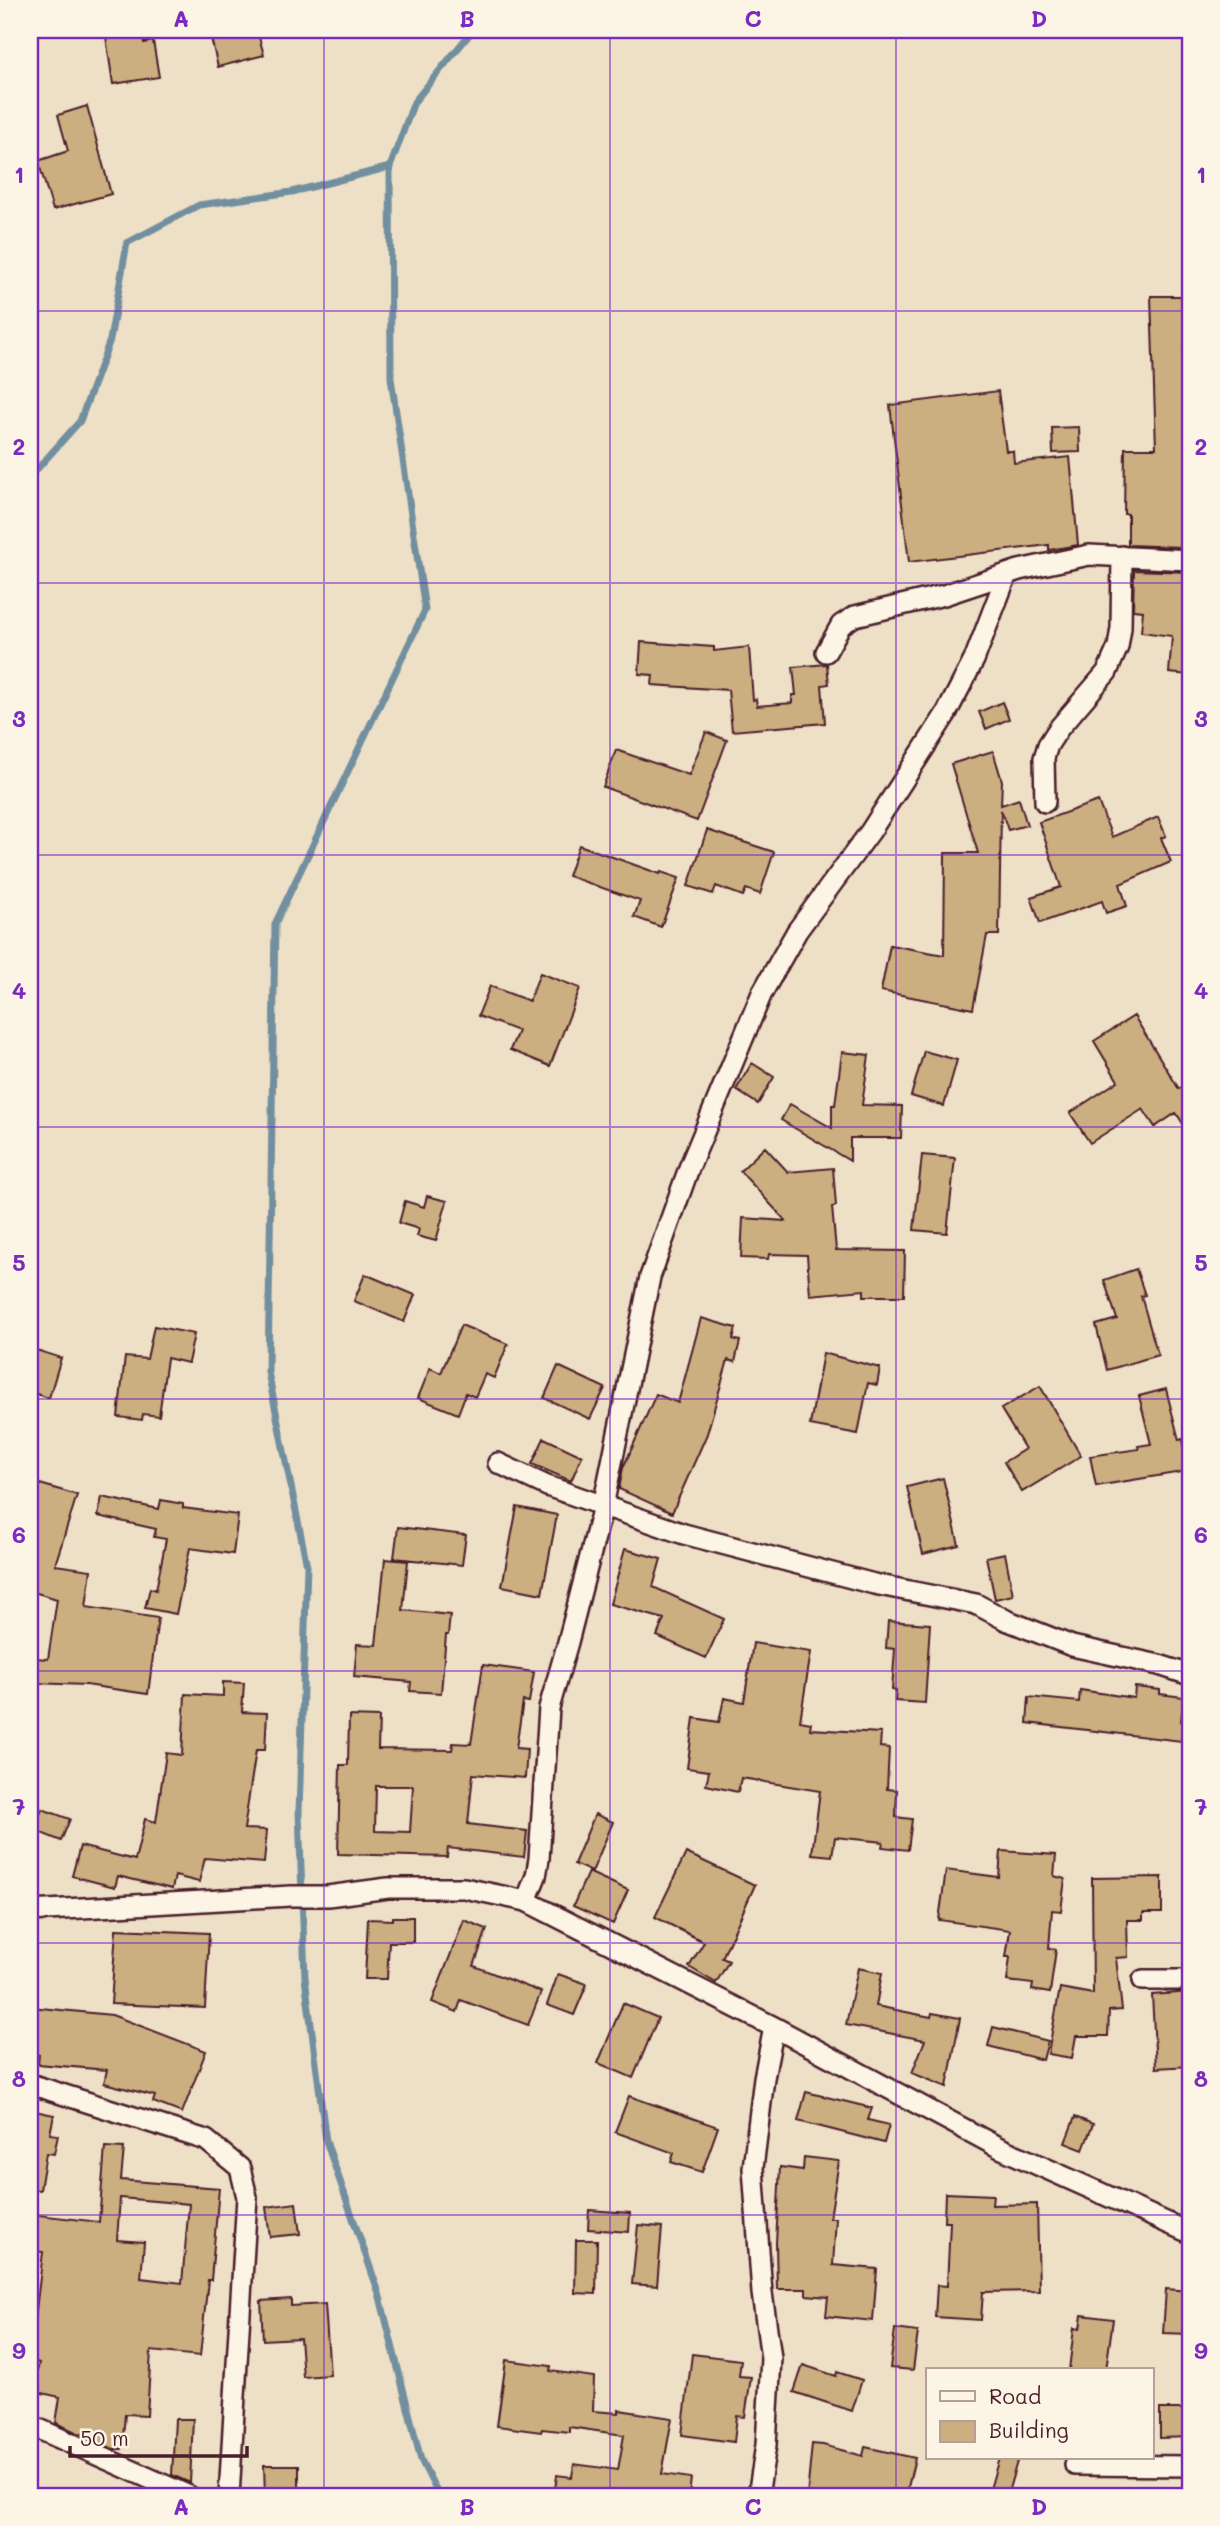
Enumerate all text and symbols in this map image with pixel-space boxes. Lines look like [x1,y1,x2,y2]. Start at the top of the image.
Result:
text: A [173,3,189,33]
text: B [459,3,475,33]
text: C [744,3,762,33]
text: D [1031,3,1047,33]
text: 1 [14,159,24,189]
text: 1 [1196,159,1206,189]
text: 2 [13,431,25,461]
text: 2 [1195,431,1207,461]
text: 3 [12,703,26,733]
text: 3 [1194,703,1208,733]
text: 4 [12,975,26,1005]
text: 4 [1194,975,1208,1005]
text: 5 [12,1247,26,1277]
text: 5 [1194,1247,1208,1277]
text: 6 [12,1519,26,1549]
text: 6 [1194,1519,1208,1549]
text: 7 [13,1791,26,1821]
text: 7 [1195,1791,1208,1821]
text: 8 [12,2063,26,2093]
text: 8 [1194,2063,1208,2093]
text: 9 [12,2335,26,2365]
text: 9 [1194,2335,1208,2365]
legend [926,2368,1154,2460]
text: Road [989,2382,1041,2409]
scale bar [70,2414,247,2458]
text: Building [989,2416,1069,2443]
text: 50 m [80,2424,129,2451]
text: A [173,2491,189,2521]
text: B [459,2491,475,2521]
text: C [744,2491,762,2521]
text: D [1031,2491,1047,2521]

